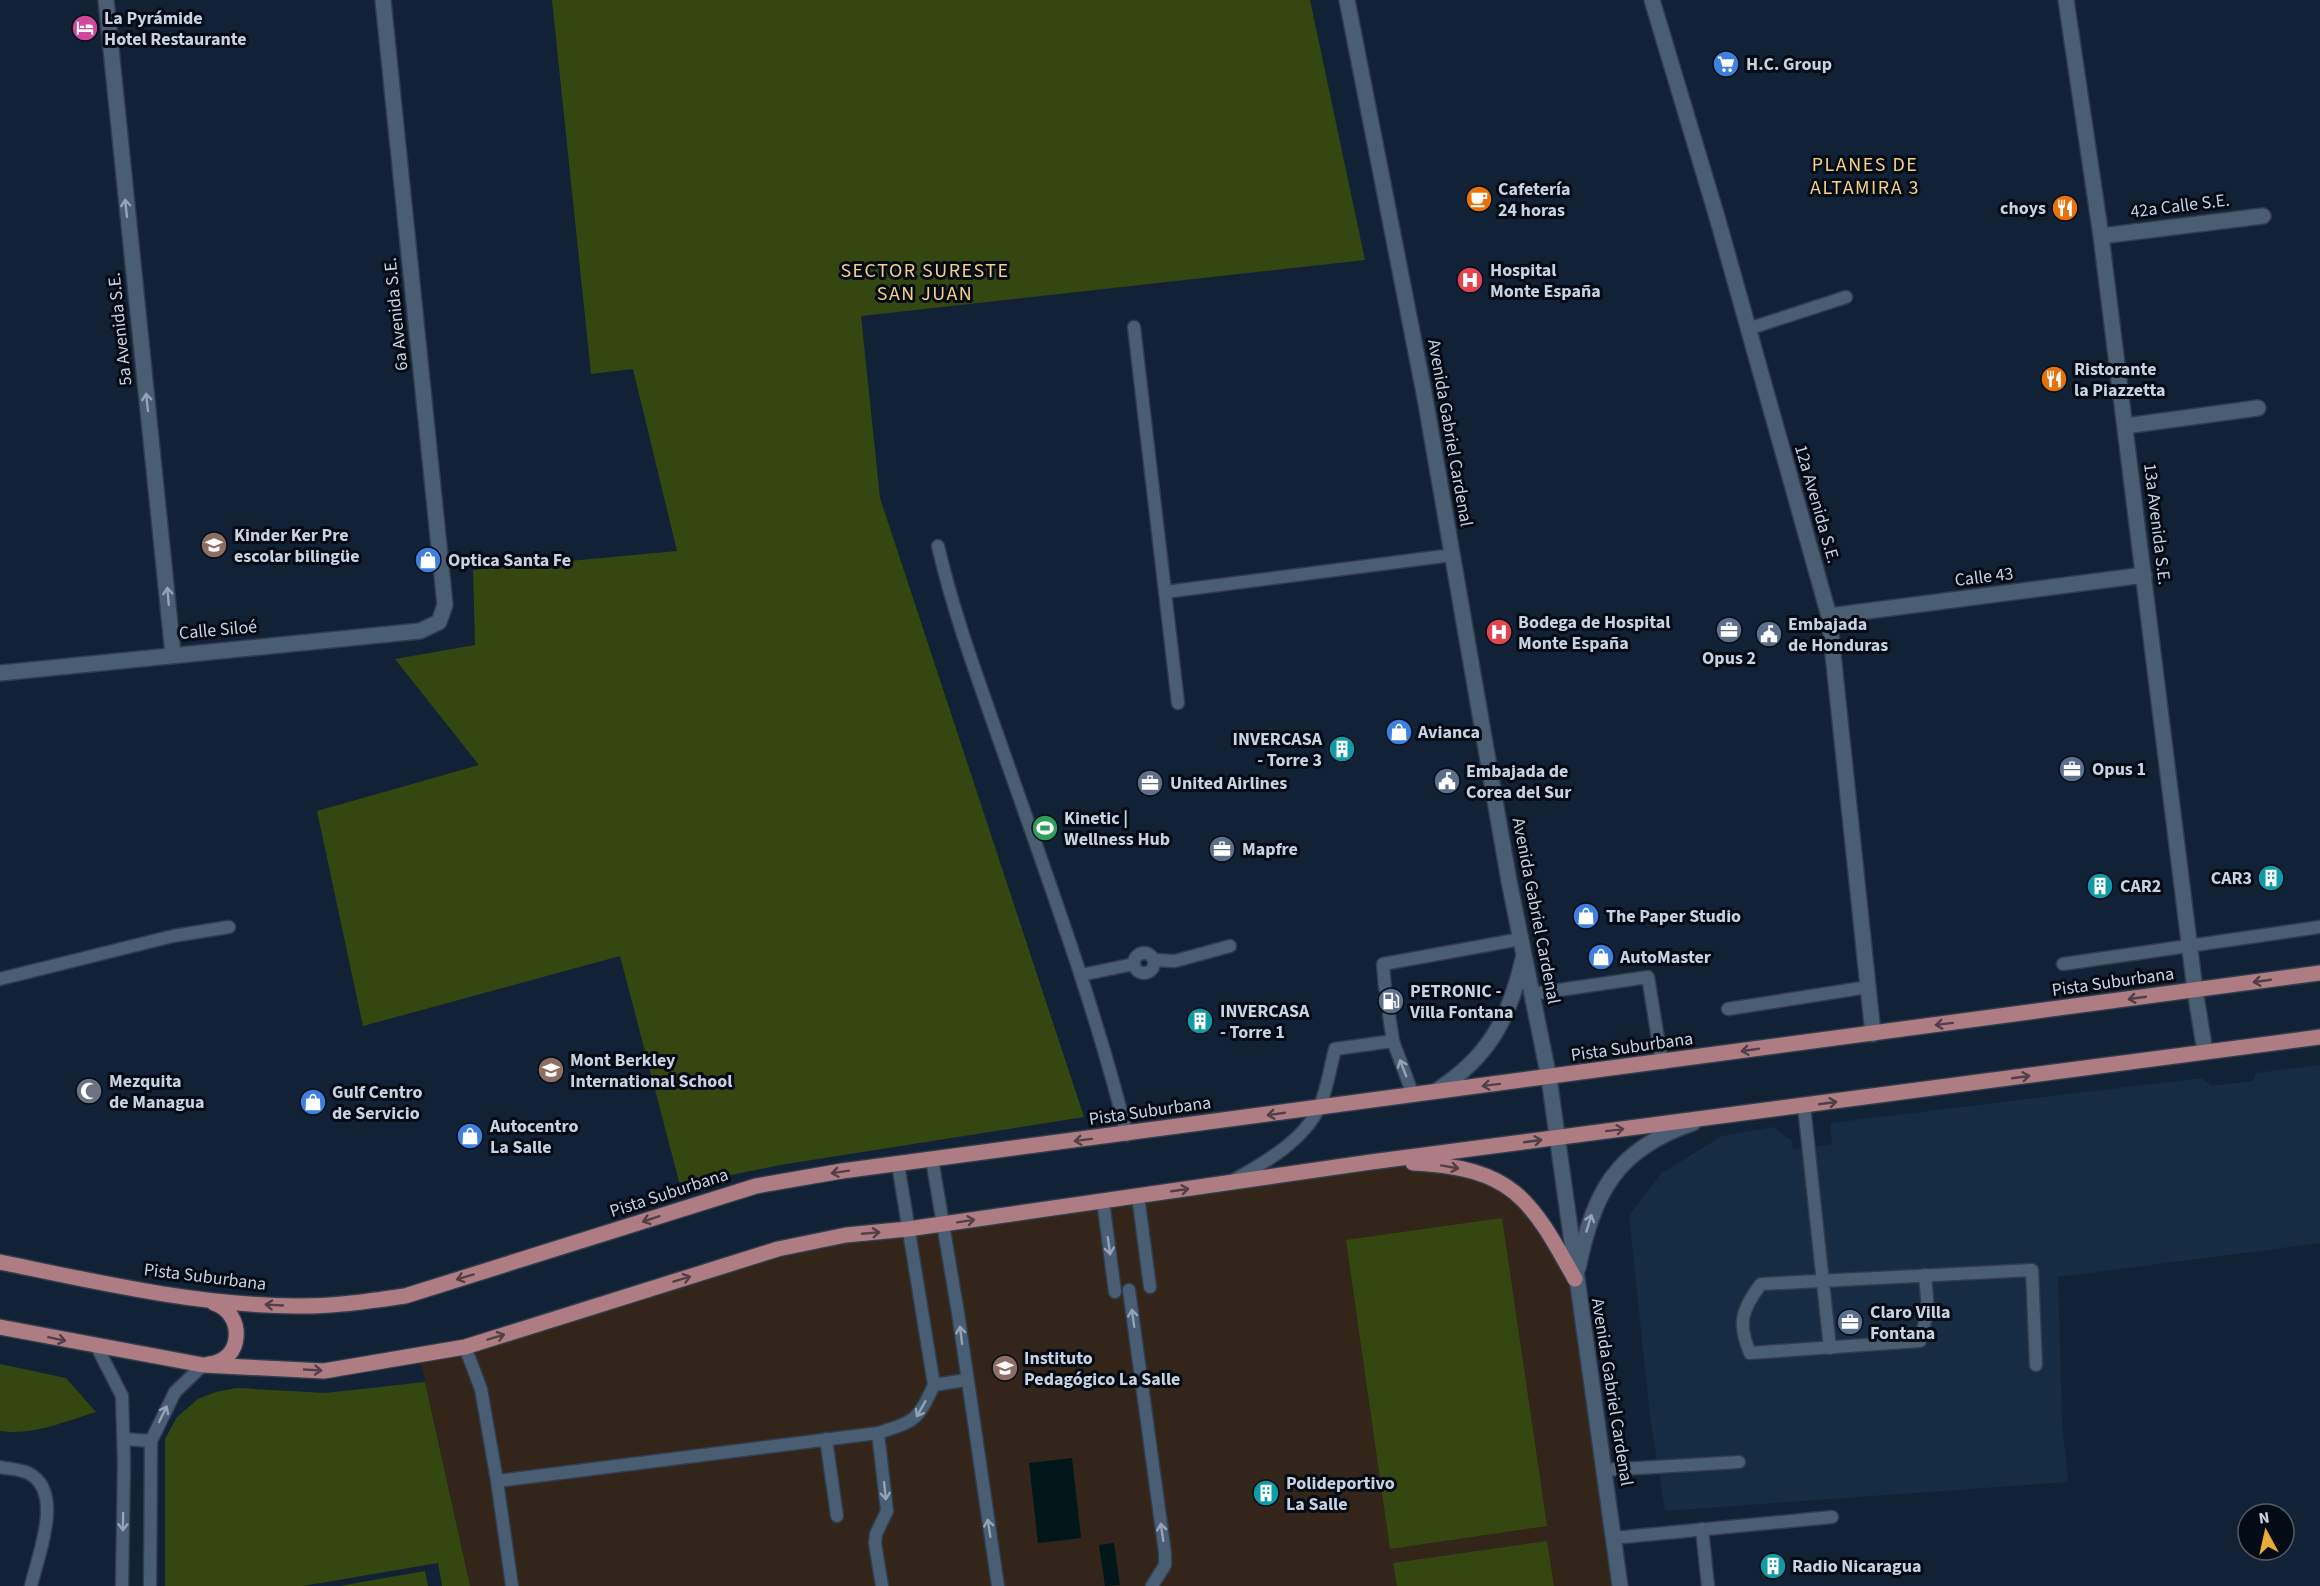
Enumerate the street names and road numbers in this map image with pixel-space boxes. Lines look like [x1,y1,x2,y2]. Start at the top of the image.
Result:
street label: 42a Calle S.E. [2129,188,2231,224]
street label: 6a Avenida S.E. [378,256,414,372]
street label: 5a Avenida S.E. [102,271,138,387]
street label: Avenida Gabriel Cardenal [1421,337,1479,529]
street label: 12a Avenida S.E. [1788,442,1846,566]
street label: 13a Avenida S.E. [2137,462,2177,586]
street label: Calle 43 [1953,561,2015,593]
street label: Calle Siloé [178,614,258,646]
street label: Avenida Gabriel Cardenal [1506,816,1566,1006]
street label: Pista Suburbana [2050,961,2176,1003]
street label: Pista Suburbana [1569,1026,1695,1068]
street label: Pista Suburbana [1087,1090,1213,1132]
street label: Pista Suburbana [607,1162,731,1224]
street label: Pista Suburbana [142,1257,268,1297]
street label: Avenida Gabriel Cardenal [1585,1296,1639,1488]

